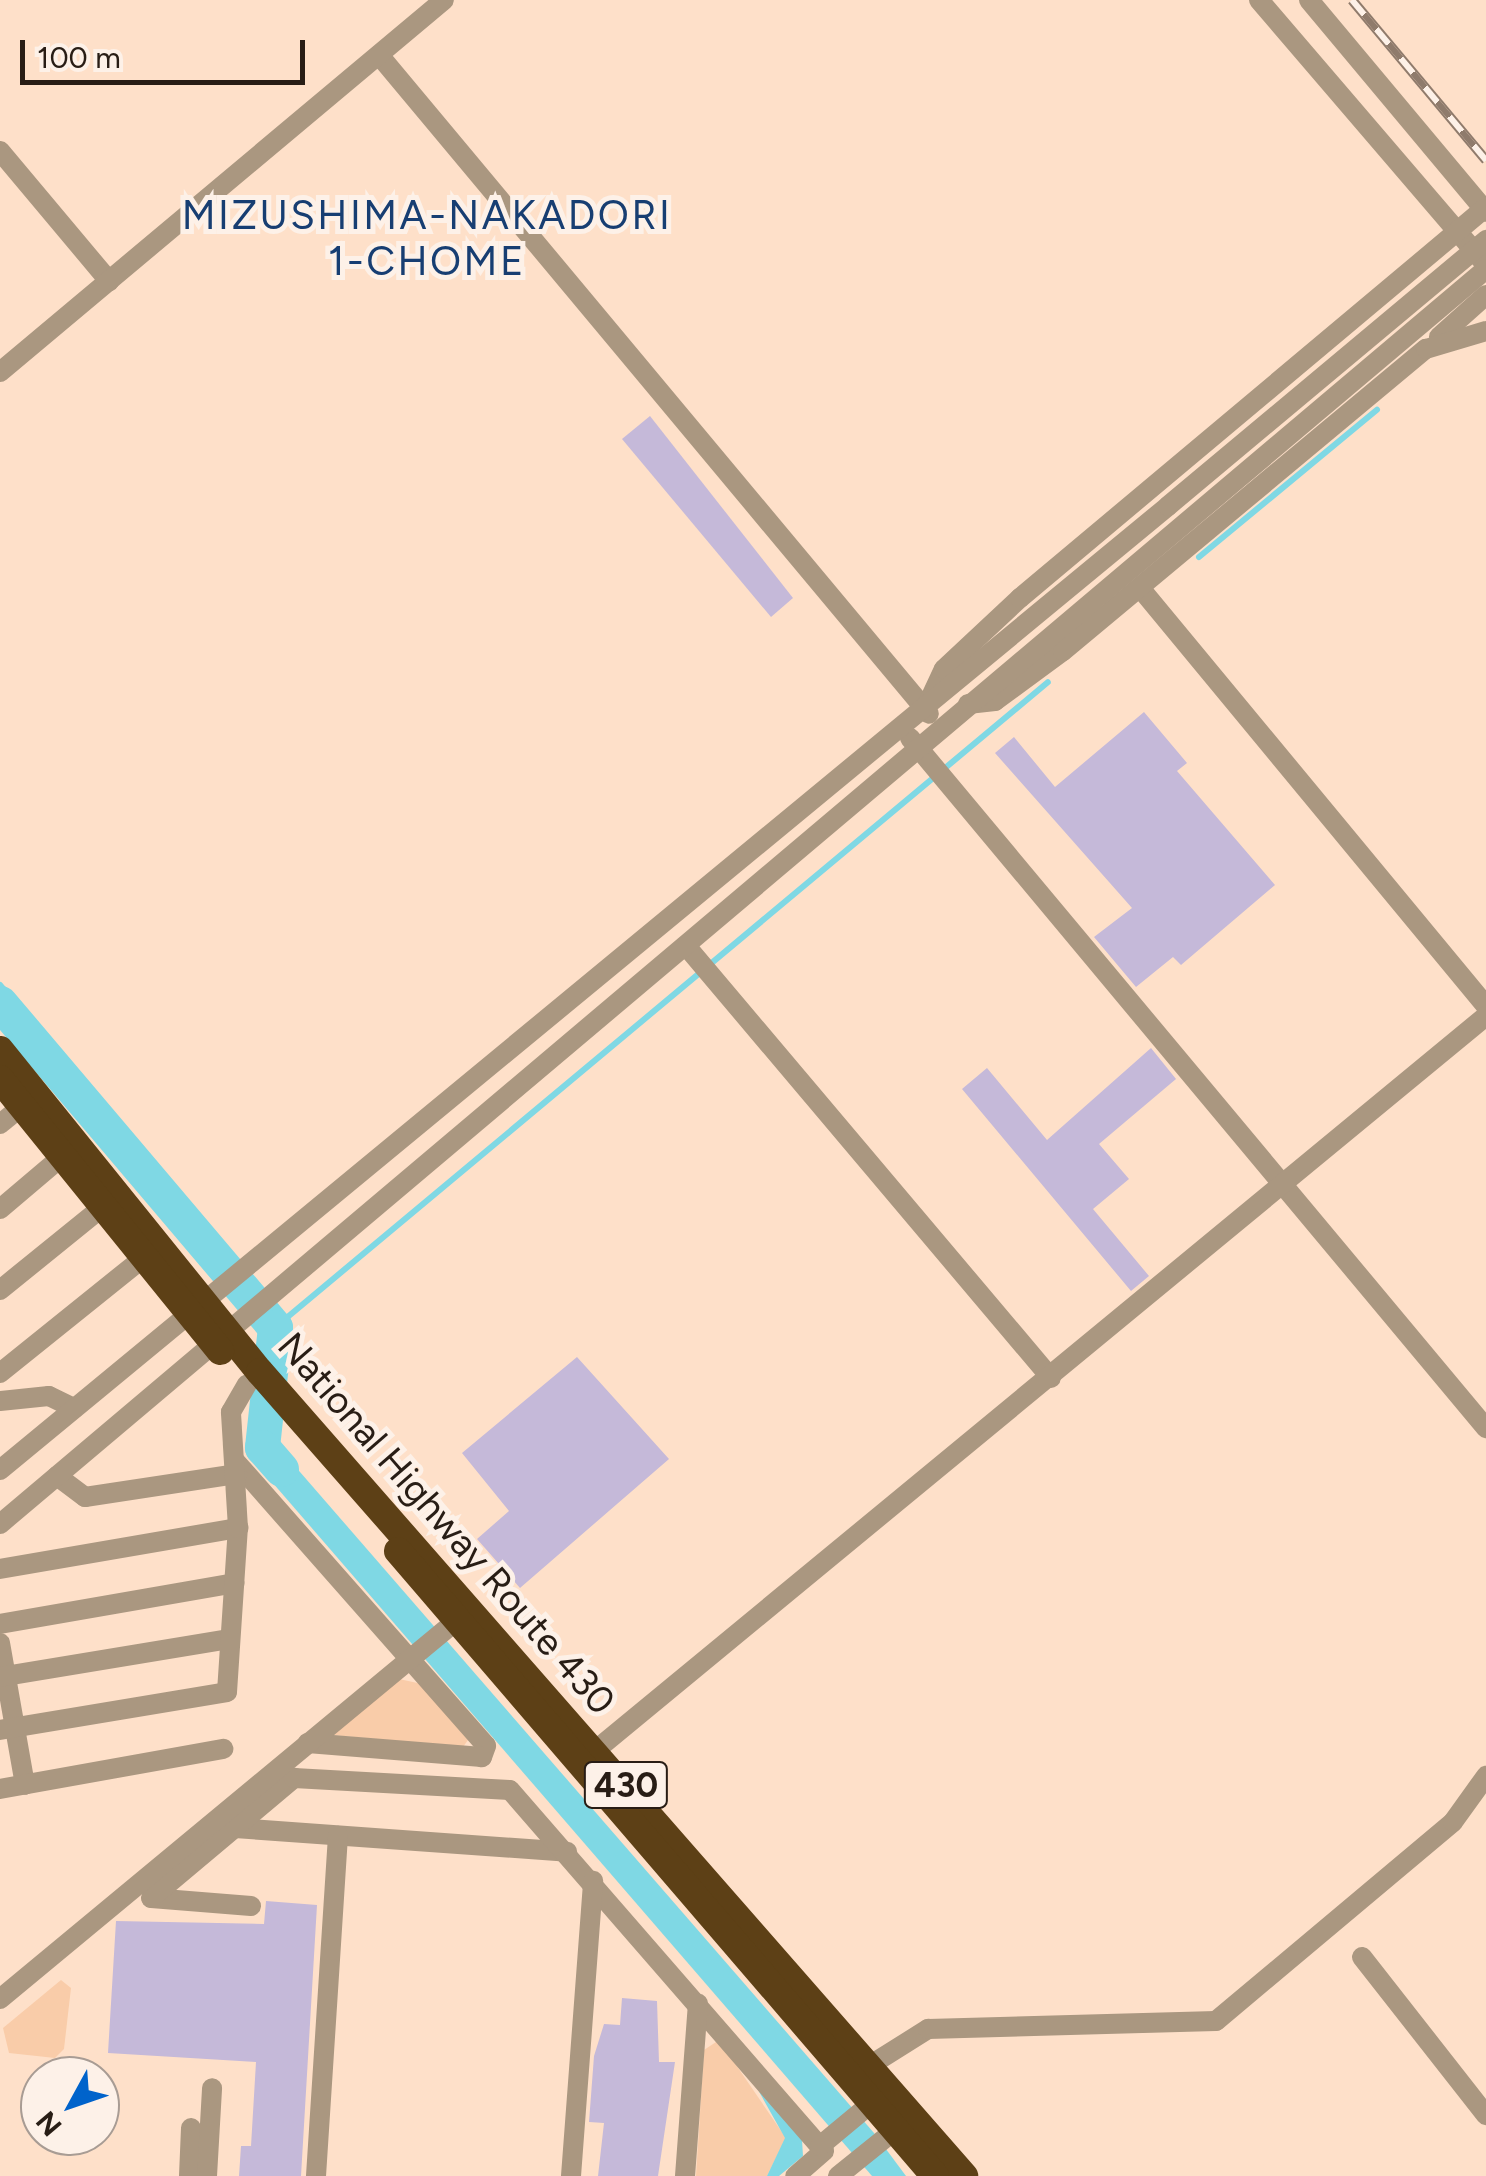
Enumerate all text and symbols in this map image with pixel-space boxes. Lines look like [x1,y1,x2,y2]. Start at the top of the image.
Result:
scale bar [25,20,310,82]
text: 100 m [37,39,121,76]
district label: MIZUSHIMA-NAKADORI 1-CHOME [182,191,672,285]
street label: National Highway Route 430 [268,1324,624,1724]
road number: 430 [584,1755,668,1815]
north arrow [20,2056,120,2156]
text: N [29,2105,69,2143]

